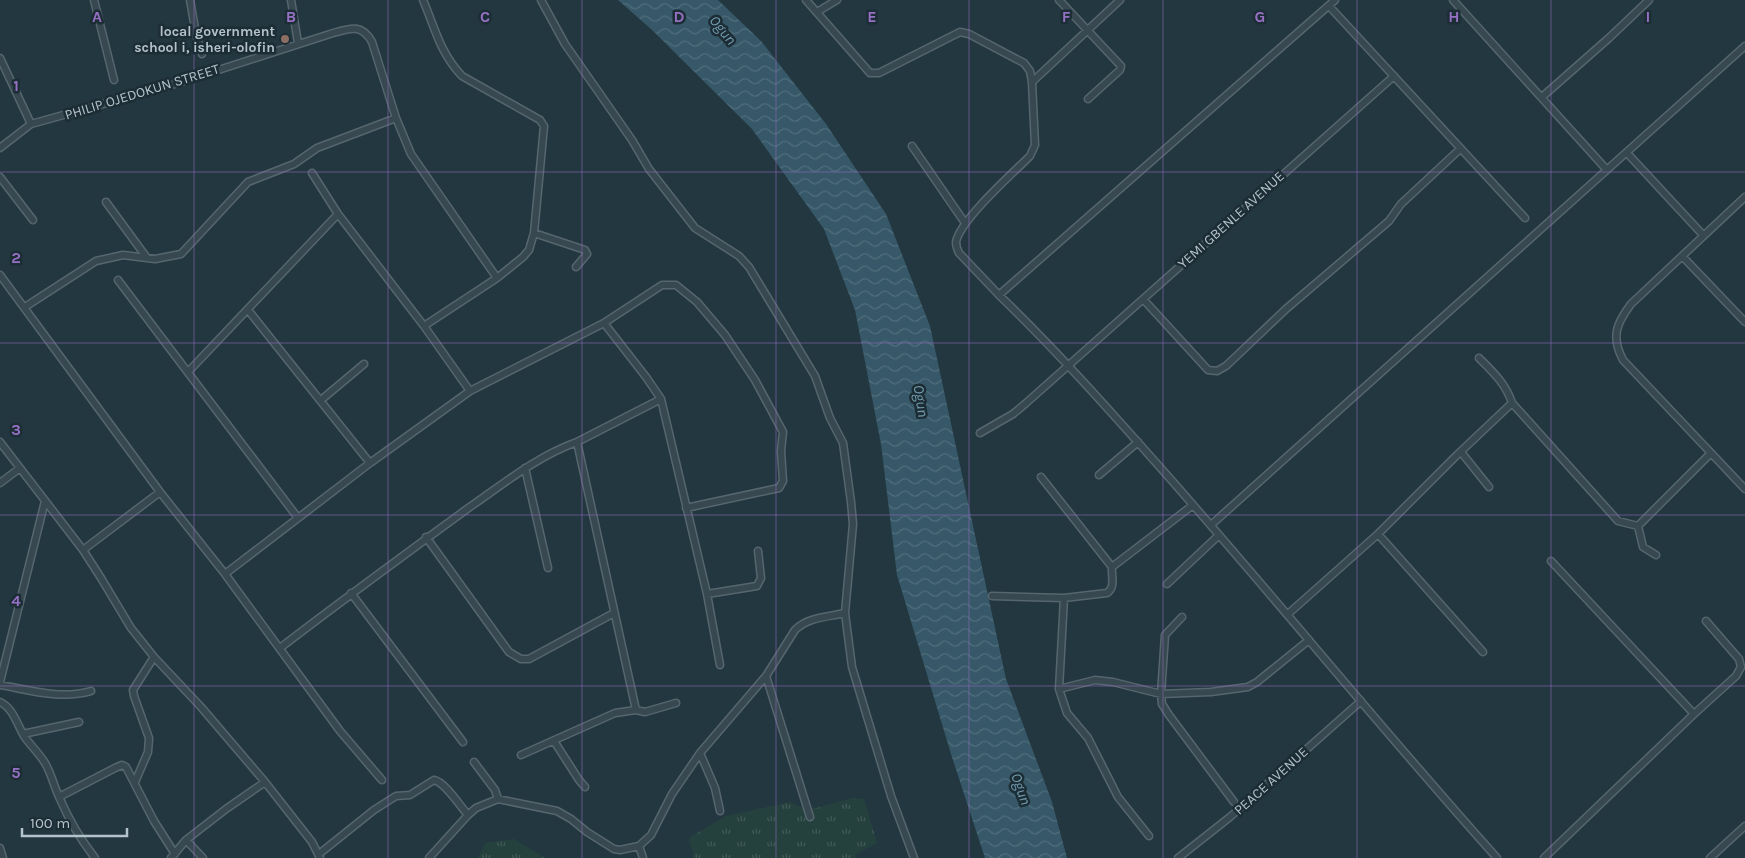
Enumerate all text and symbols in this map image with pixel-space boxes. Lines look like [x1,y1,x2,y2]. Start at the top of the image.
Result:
text: A [92,7,102,26]
text: B [286,7,296,26]
text: C [480,7,490,26]
text: D [674,7,685,26]
text: E [867,7,877,26]
text: F [1062,7,1071,26]
text: G [1255,7,1265,26]
text: H [1448,7,1460,26]
text: I [1646,7,1650,26]
water label: Ogun [706,12,740,48]
place label: local government school i, isheri-olofin [134,23,275,56]
marker: local government school i, isheri-olofin [279,33,291,45]
street label: PHILIP OJEDOKUN STREET [63,60,221,124]
text: 1 [13,76,19,95]
street label: YEMI GBENLE AVENUE [1174,168,1288,272]
text: 2 [11,248,21,267]
water label: Ogun [910,383,932,419]
text: 3 [11,420,21,439]
text: 4 [11,591,21,610]
street label: PEACE AVENUE [1231,743,1311,819]
text: 5 [11,763,21,782]
water label: Ogun [1007,771,1035,807]
scale bar [22,806,128,838]
text: 100 m [30,814,70,832]

